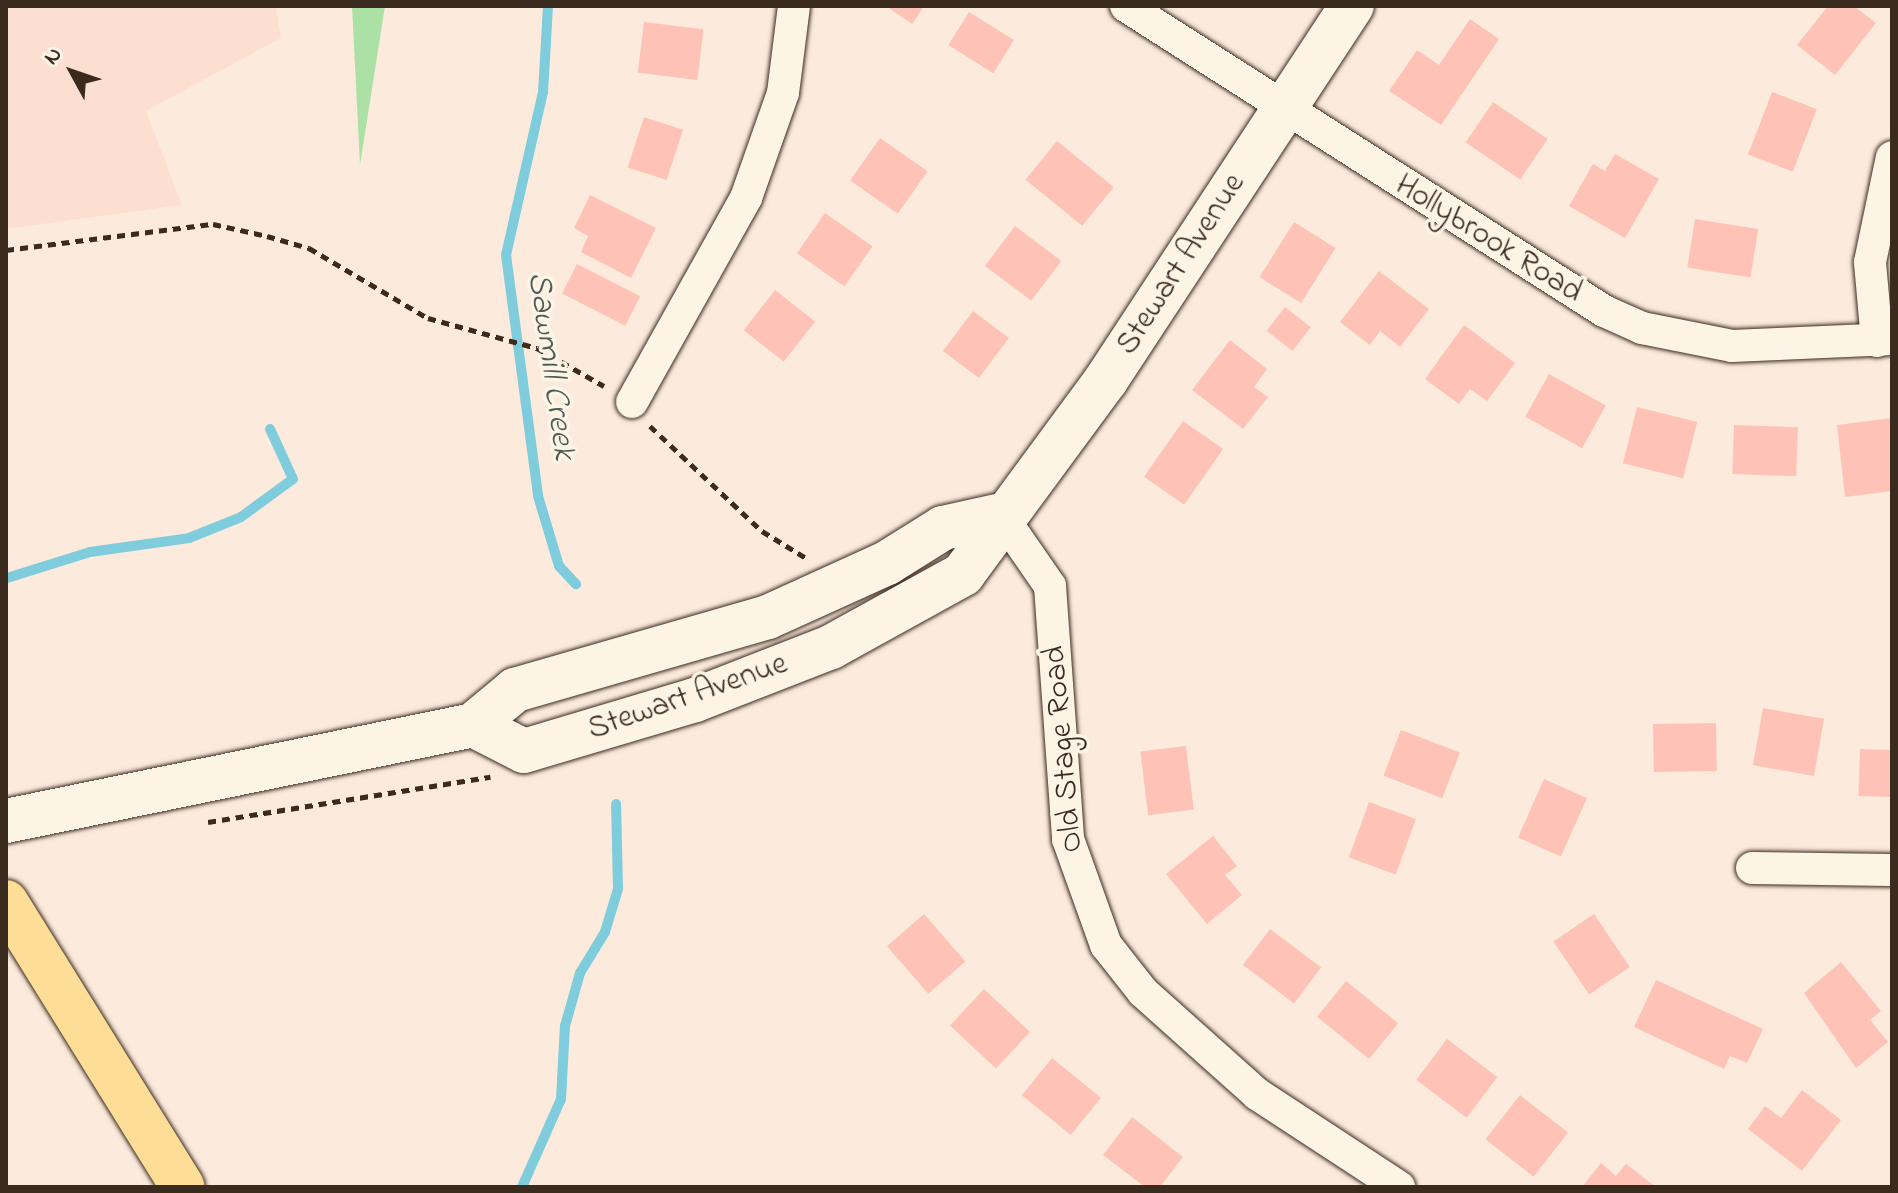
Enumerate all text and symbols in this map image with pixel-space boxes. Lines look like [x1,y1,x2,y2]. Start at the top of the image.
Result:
north arrow [32,32,112,112]
text: N [37,41,71,73]
street label: Stewart Avenue [1109,167,1255,363]
street label: Hollybrook Road [1387,167,1589,313]
water label: Sawmill Creek [517,269,583,463]
street label: Old Stage Road [1037,644,1093,854]
street label: Stewart Avenue [583,646,793,750]

